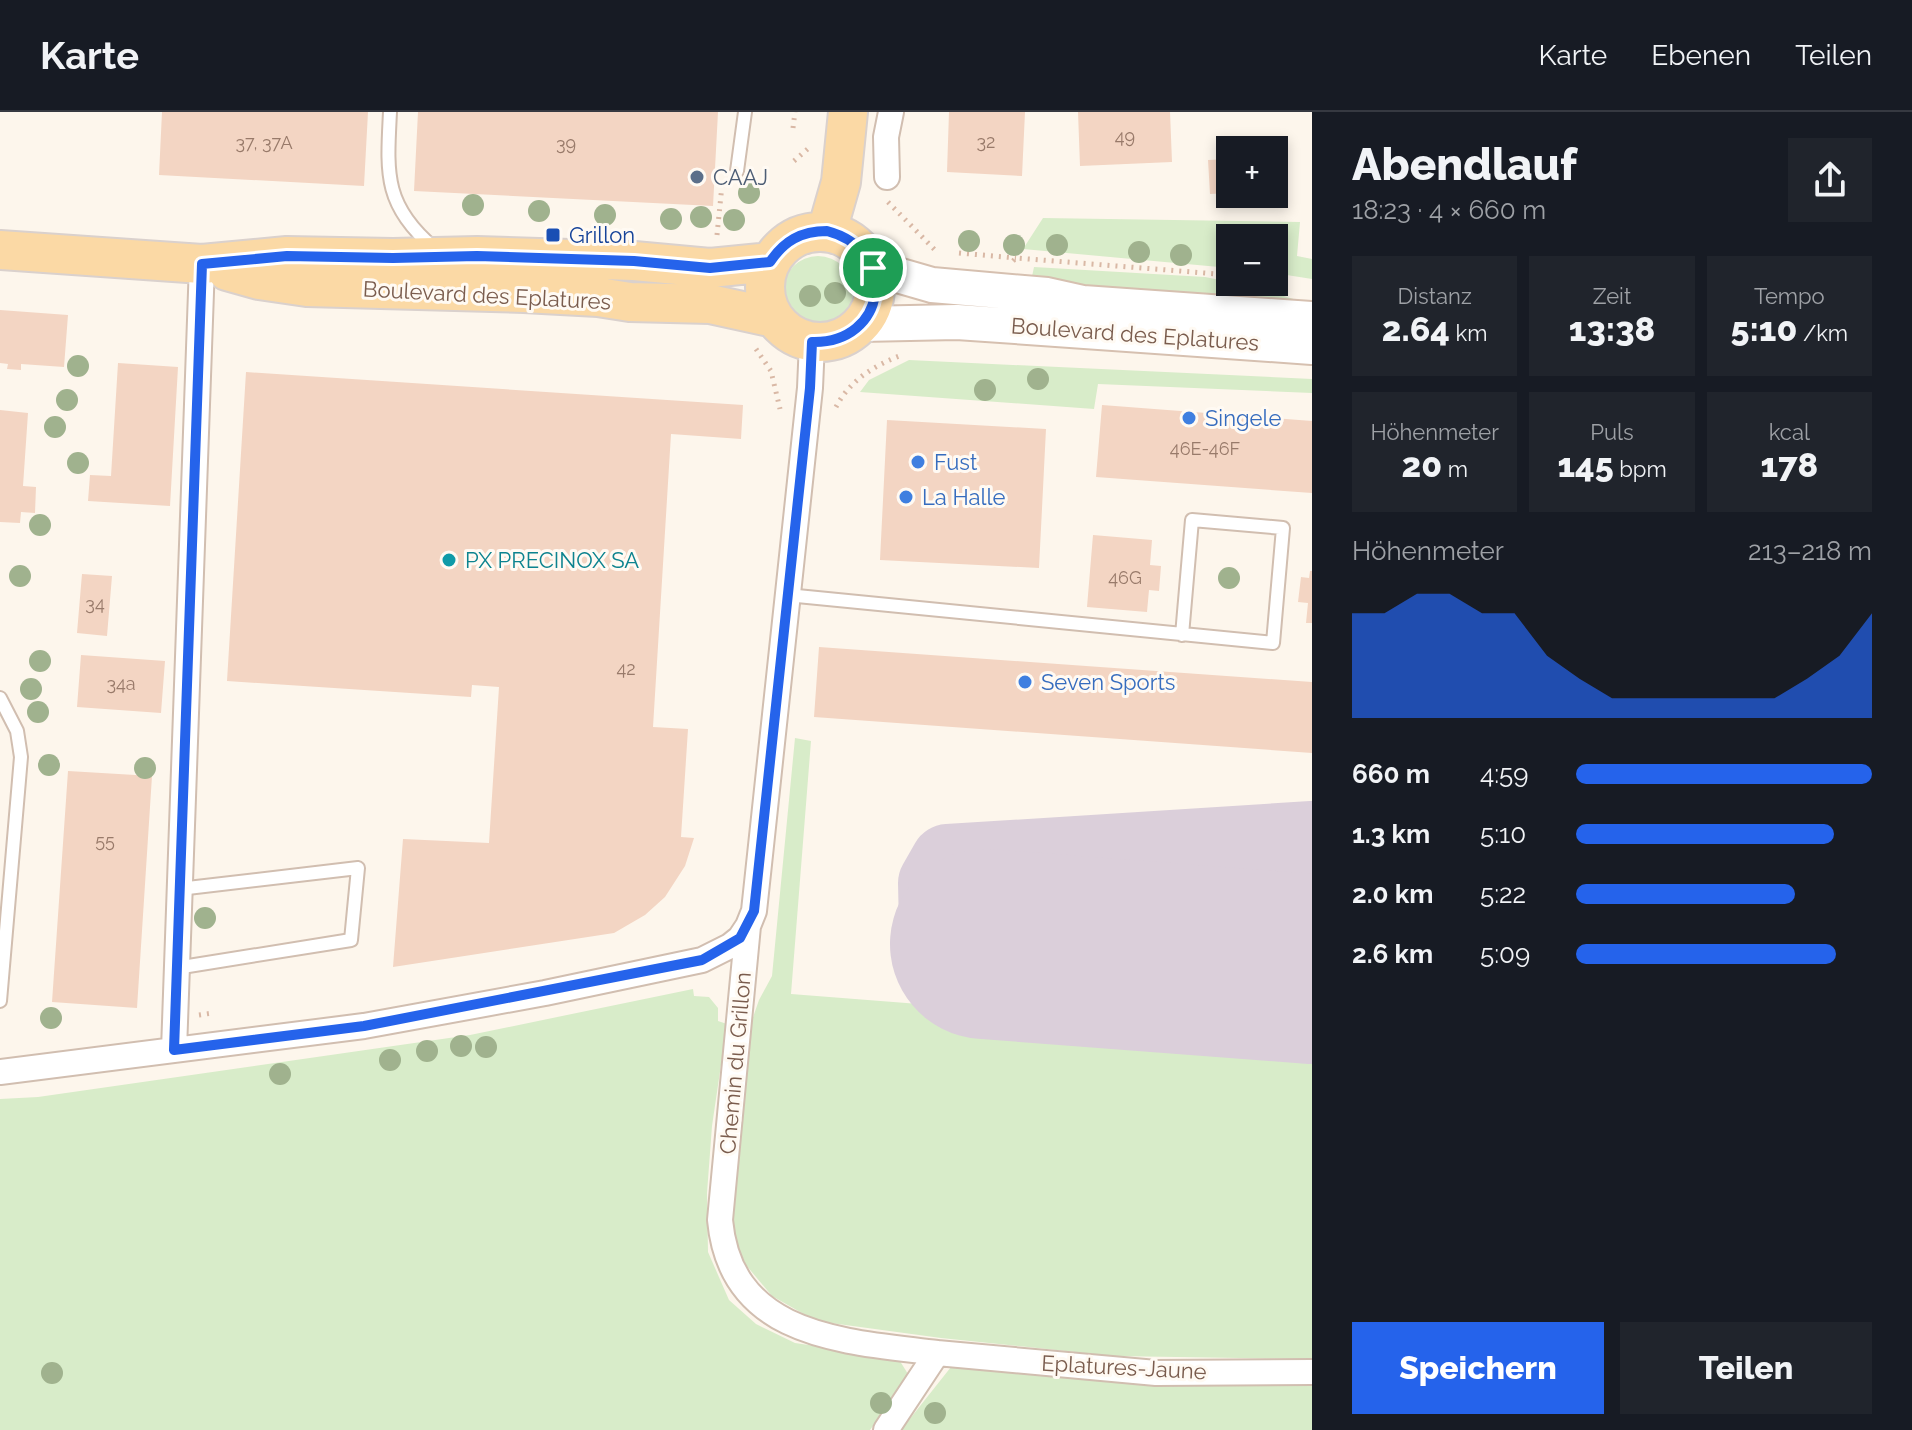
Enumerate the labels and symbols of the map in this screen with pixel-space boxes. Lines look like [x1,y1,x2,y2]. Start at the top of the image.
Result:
house number: 49 [1115,126,1135,147]
house number: 32 [977,131,996,152]
house number: 37, 37A [235,132,293,153]
house number: 39 [556,133,576,154]
place label: CAAJ [713,164,768,190]
marker: CAAJ [688,168,706,186]
place label: Grillon [569,222,635,248]
marker: Grillon [544,226,562,244]
pin [839,234,907,302]
street label: Boulevard des Eplatures [362,276,612,314]
street label: Boulevard des Eplatures [1010,312,1260,356]
place label: Singele [1205,405,1281,431]
marker: Singele [1180,409,1198,427]
house number: 46E-46F [1170,438,1240,459]
place label: Fust [934,449,978,475]
marker: Fust [909,453,927,471]
place label: La Halle [922,484,1006,510]
marker: La Halle [897,488,915,506]
place label: PX PRECINOX SA [465,547,639,573]
marker: PX PRECINOX SA [440,551,458,569]
house number: 46G [1108,567,1142,588]
house number: 34 [85,593,105,614]
house number: 42 [616,658,636,679]
place label: Seven Sports [1041,669,1175,695]
house number: 34a [106,673,136,694]
marker: Seven Sports [1016,673,1034,691]
house number: 55 [95,830,115,851]
street label: Chemin du Grillon [714,971,756,1155]
street label: Eplatures-Jaune [1041,1350,1207,1384]

